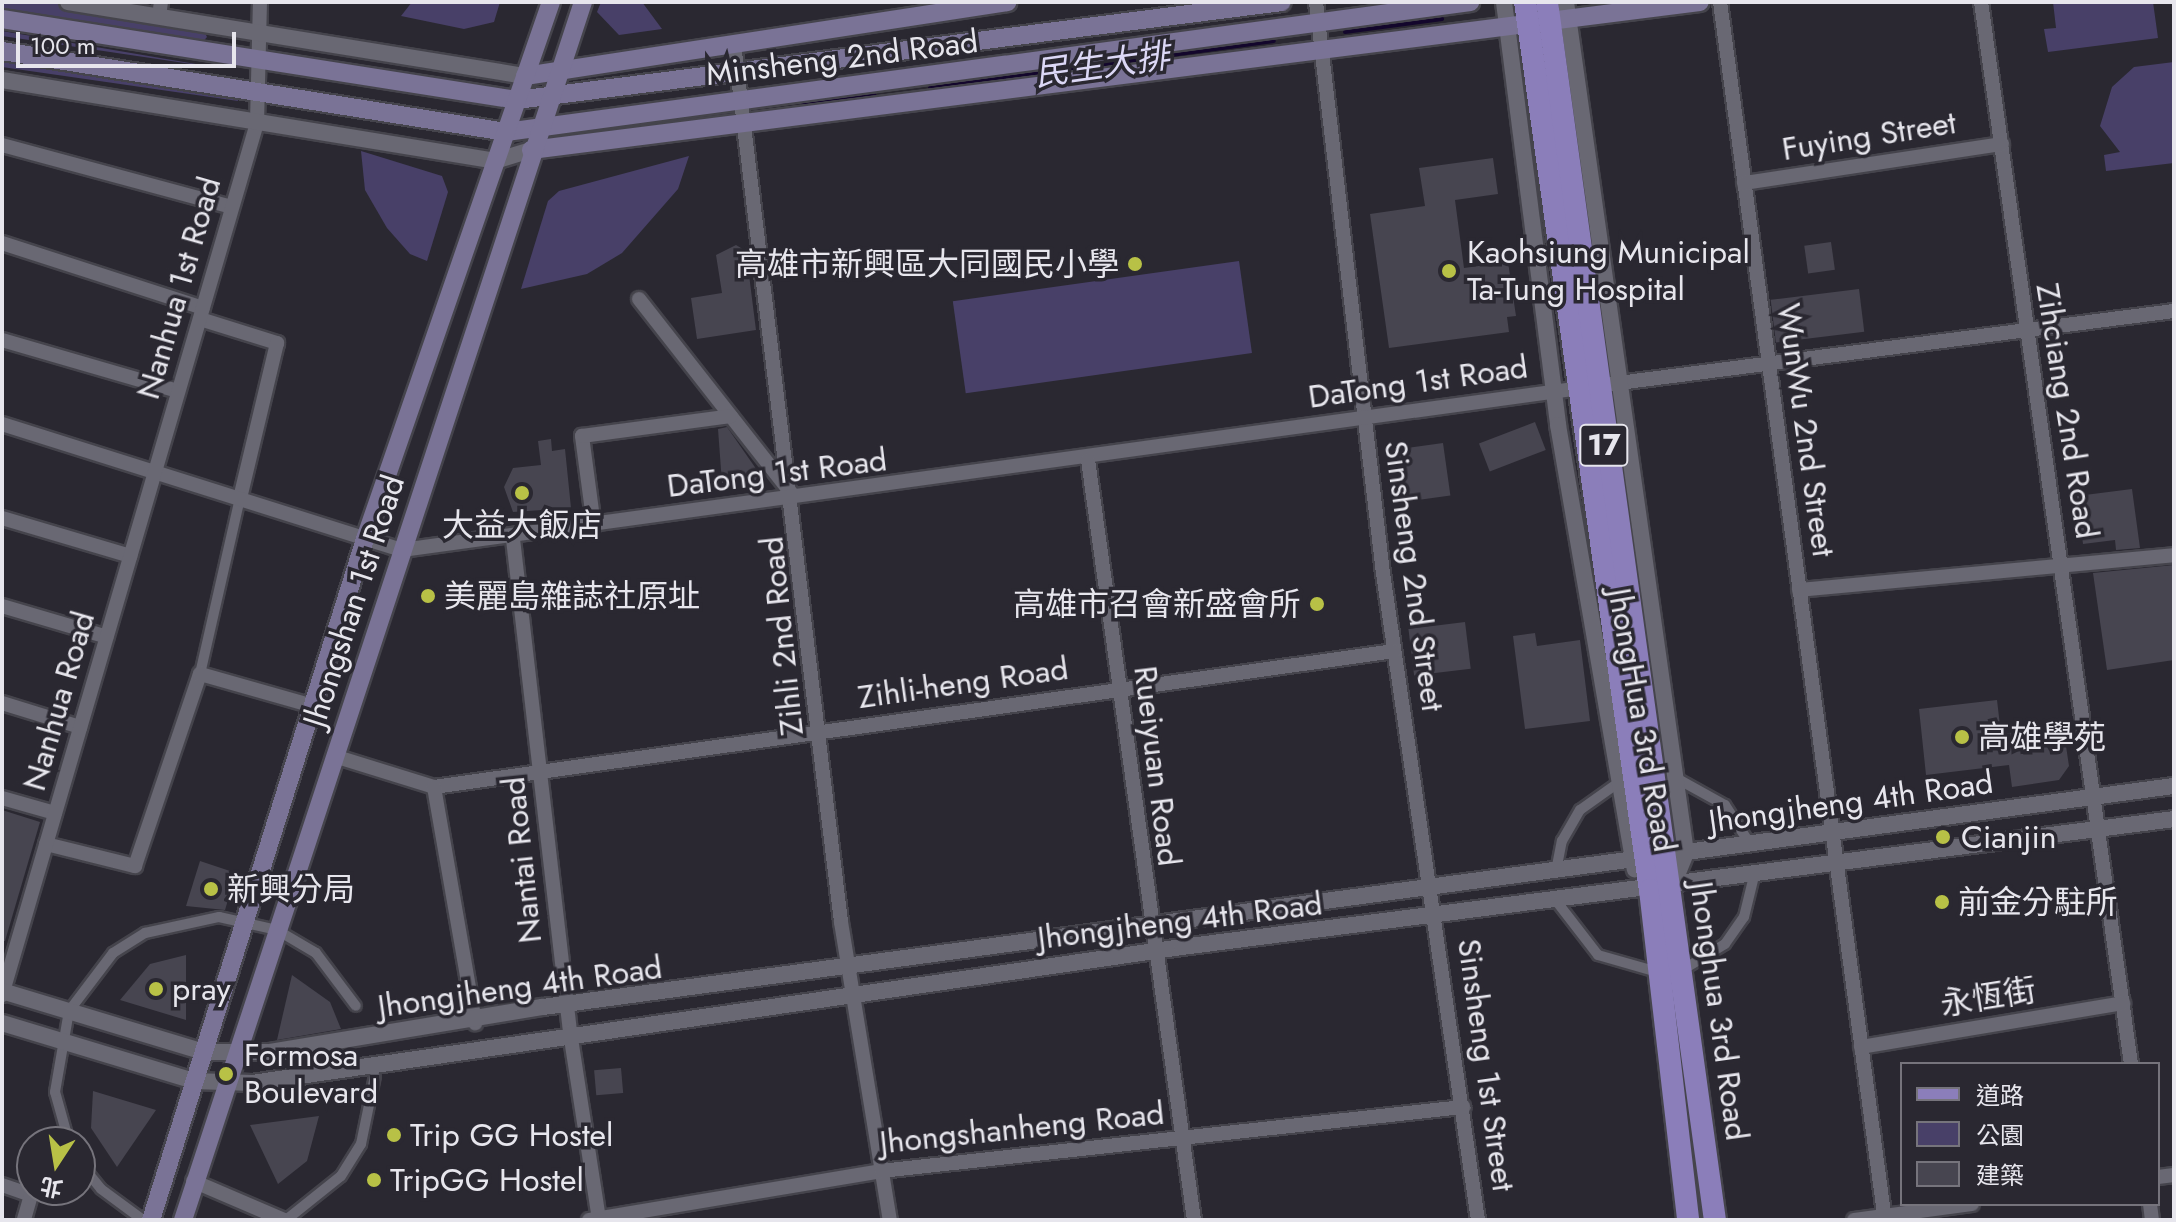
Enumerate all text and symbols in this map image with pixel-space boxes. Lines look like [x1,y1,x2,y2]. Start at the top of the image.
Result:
scale bar [20,16,240,66]
street label: Minsheng 2nd Road [704,22,980,94]
text: 100 m [30,28,96,63]
water label: 民生大排 [1032,35,1172,95]
street label: Fuying Street [1779,103,1959,169]
street label: Nanhua 1st Road [129,173,229,403]
place label: Kaohsiung Municipal Ta-Tung Hospital [1467,234,1750,309]
place label: 高雄市新興區大同國民小學 [735,245,1119,283]
marker: 高雄市新興區大同國民小學 [1126,255,1144,273]
marker: Kaohsiung Municipal Ta-Tung Hospital [1438,260,1460,282]
street label: Zihciang 2nd Road [2028,281,2106,541]
street label: WunWu 2nd Street [1769,301,1843,559]
street label: DaTong 1st Road [1306,348,1530,416]
road number: 17 [1578,419,1630,471]
street label: Sinsheng 2nd Street [1376,438,1452,714]
street label: DaTong 1st Road [665,440,889,506]
street label: Jhongshan 1st Road [295,470,413,732]
marker: 大益大飯店 [513,484,531,502]
place label: 大益大飯店 [442,506,602,544]
street label: Zihli 2nd Road [752,535,812,737]
place label: 美麗島雜誌社原址 [444,577,700,615]
place label: 高雄市召會新盛會所 [1013,585,1301,623]
street label: JhongHua 3rd Road [1600,585,1684,855]
marker: 美麗島雜誌社原址 [419,587,437,605]
marker: 高雄市召會新盛會所 [1308,595,1326,613]
street label: Nanhua Road [15,607,103,795]
street label: Zihli-heng Road [855,649,1071,717]
street label: Rueiyuan Road [1126,664,1188,868]
place label: 高雄學苑 [1978,718,2106,756]
marker: 高雄學苑 [1953,728,1971,746]
street label: Jhongjheng 4th Road [1706,763,1996,841]
street label: Nantai Road [494,775,550,945]
place label: Cianjin [1961,818,2057,856]
marker: Cianjin [1932,826,1954,848]
place label: 新興分局 [227,870,355,908]
street label: Jhonghua 3rd Road [1682,879,1756,1143]
marker: 新興分局 [202,880,220,898]
place label: 前金分駐所 [1958,883,2118,921]
street label: Jhongjheng 4th Road [1035,884,1325,958]
marker: 前金分駐所 [1933,893,1951,911]
street label: Sinsheng 1st Street [1449,936,1523,1194]
street label: Jhongjheng 4th Road [375,948,665,1026]
place label: pray [172,970,231,1008]
street label: 永恆街 [1938,971,2038,1023]
marker: pray [147,980,165,998]
place label: Formosa Boulevard [244,1037,378,1112]
legend [1900,1062,2160,1206]
marker: Formosa Boulevard [215,1063,237,1085]
text: 道路 [1976,1078,2024,1113]
street label: Jhongshanheng Road [878,1094,1166,1162]
place label: Trip GG Hostel [410,1116,613,1154]
text: 公園 [1976,1118,2024,1153]
north arrow [16,1126,96,1206]
marker: Trip GG Hostel [385,1126,403,1144]
text: 建築 [1976,1158,2024,1193]
place label: TripGG Hostel [390,1161,584,1199]
text: 北 [37,1170,66,1205]
marker: TripGG Hostel [365,1171,383,1189]

